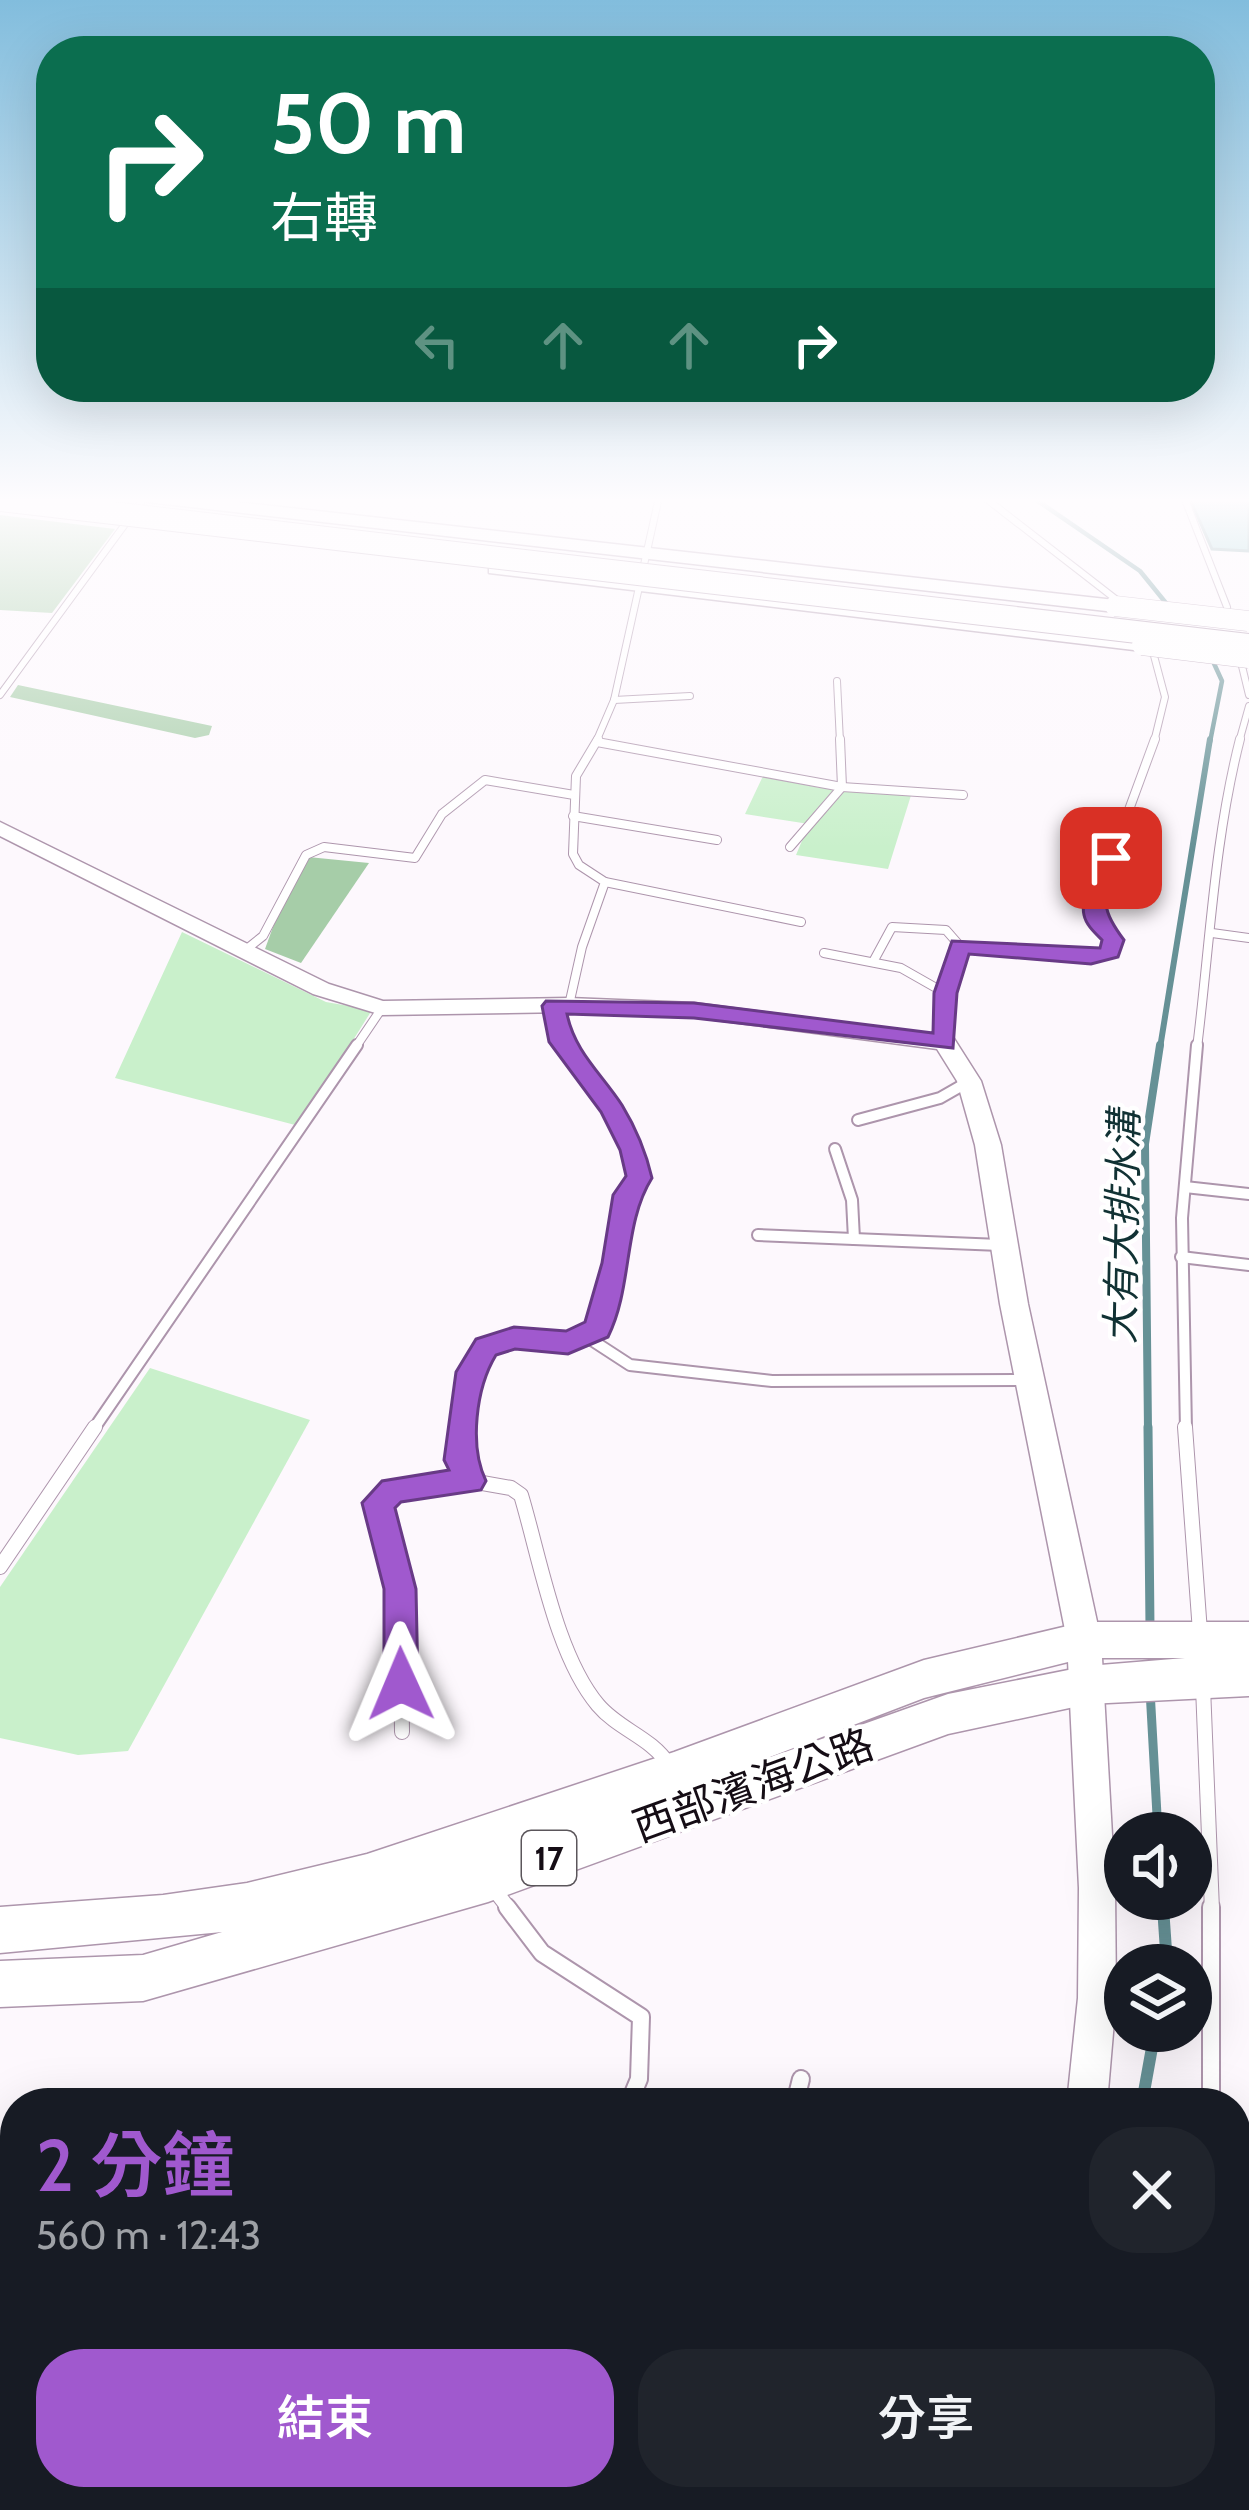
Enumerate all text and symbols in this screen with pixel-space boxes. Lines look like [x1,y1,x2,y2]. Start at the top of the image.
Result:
text: 50 m [270,72,466,174]
icon: right [72,84,228,240]
text: 右轉 [270,185,378,251]
icon: left [404,312,470,378]
icon: ahead [530,312,596,378]
icon: ahead [656,312,722,378]
icon: right [782,312,848,378]
pin [1060,807,1162,909]
icon: arrive [1078,825,1144,891]
water label: 大有大排水溝 [1096,1105,1148,1344]
position arrow [338,1621,464,1747]
street label: 西部濱海公路 [626,1717,880,1853]
map controls [1104,1812,1212,2052]
button: sound [1104,1812,1212,1920]
road number: 17 [522,1831,576,1885]
button: layers [1104,1944,1212,2052]
text: 2 分鐘 [36,2122,234,2209]
button: close [1089,2127,1215,2253]
text: 560 m · 12:43 [36,2211,261,2259]
button: 結束 [36,2349,614,2487]
button: 分享 [638,2349,1215,2487]

